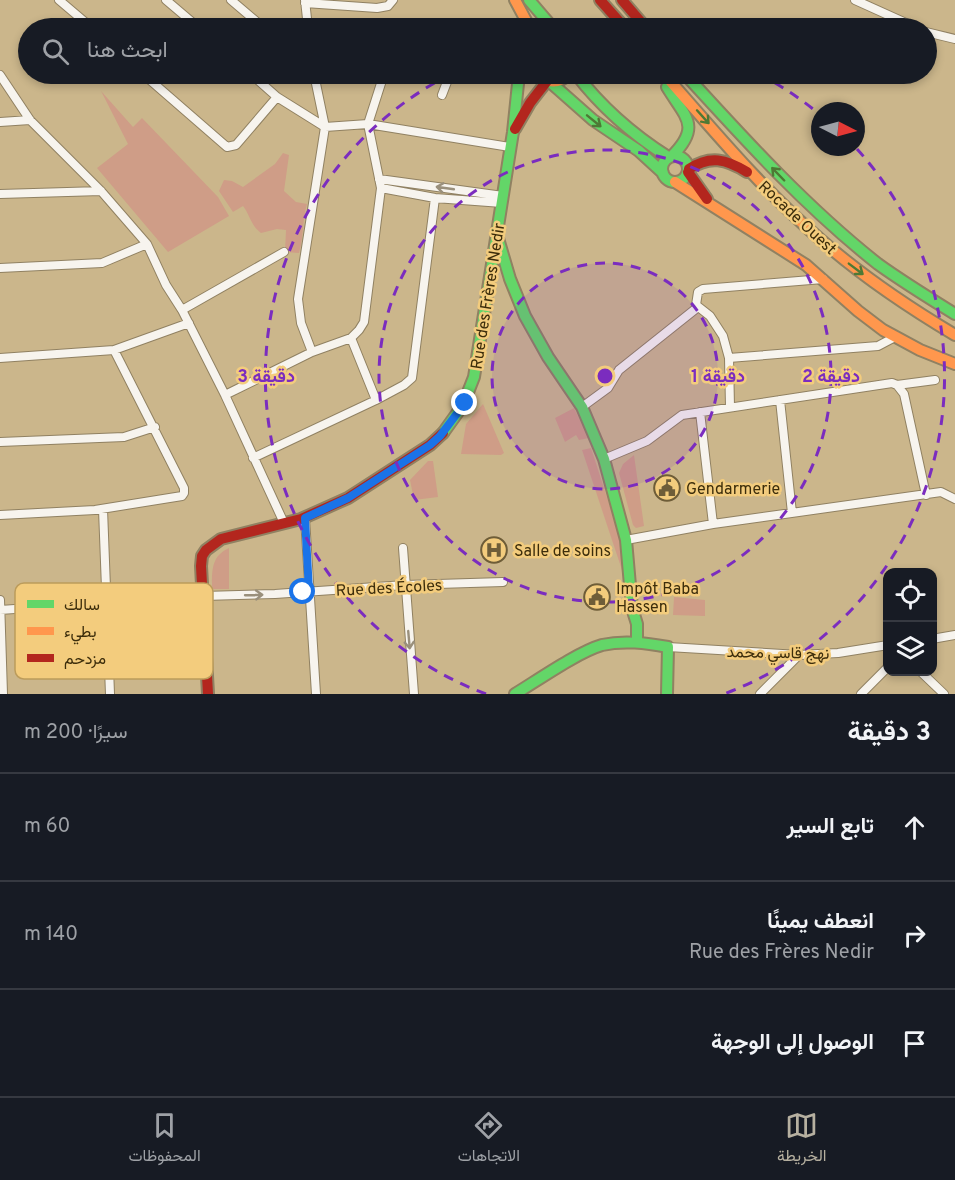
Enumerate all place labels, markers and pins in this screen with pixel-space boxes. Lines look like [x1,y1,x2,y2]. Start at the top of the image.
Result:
centre of rings [595,366,615,386]
public building icon: Gendarmerie [652,473,682,503]
place label: Gendarmerie [686,480,780,500]
hospital icon: Salle de soins [479,535,509,565]
place label: Salle de soins [514,542,611,562]
place label: Impôt Baba Hassen [616,580,699,618]
public building icon: Impôt Baba Hassen [582,582,612,612]

